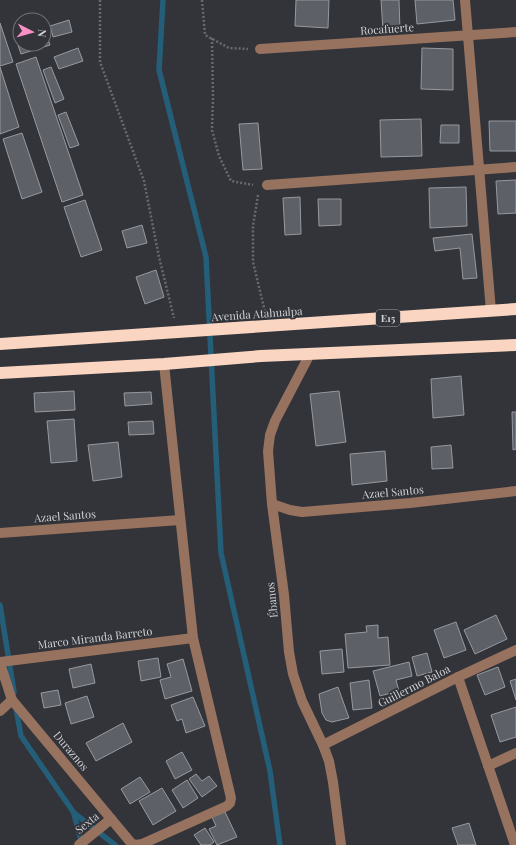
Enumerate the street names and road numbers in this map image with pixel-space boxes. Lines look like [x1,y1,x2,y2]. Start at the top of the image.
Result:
street label: Rocafuerte [360,19,415,38]
street label: Avenida Atahualpa [210,303,304,324]
road number: E15 [376,310,400,326]
street label: Azael Santos [360,481,425,502]
street label: Azael Santos [33,506,96,525]
street label: Ébanos [262,581,281,619]
street label: Marco Miranda Barreto [37,623,153,652]
street label: Guillermo Baloa [375,661,453,710]
street label: Duraznos [50,728,92,774]
street label: Sexta [72,808,102,837]

